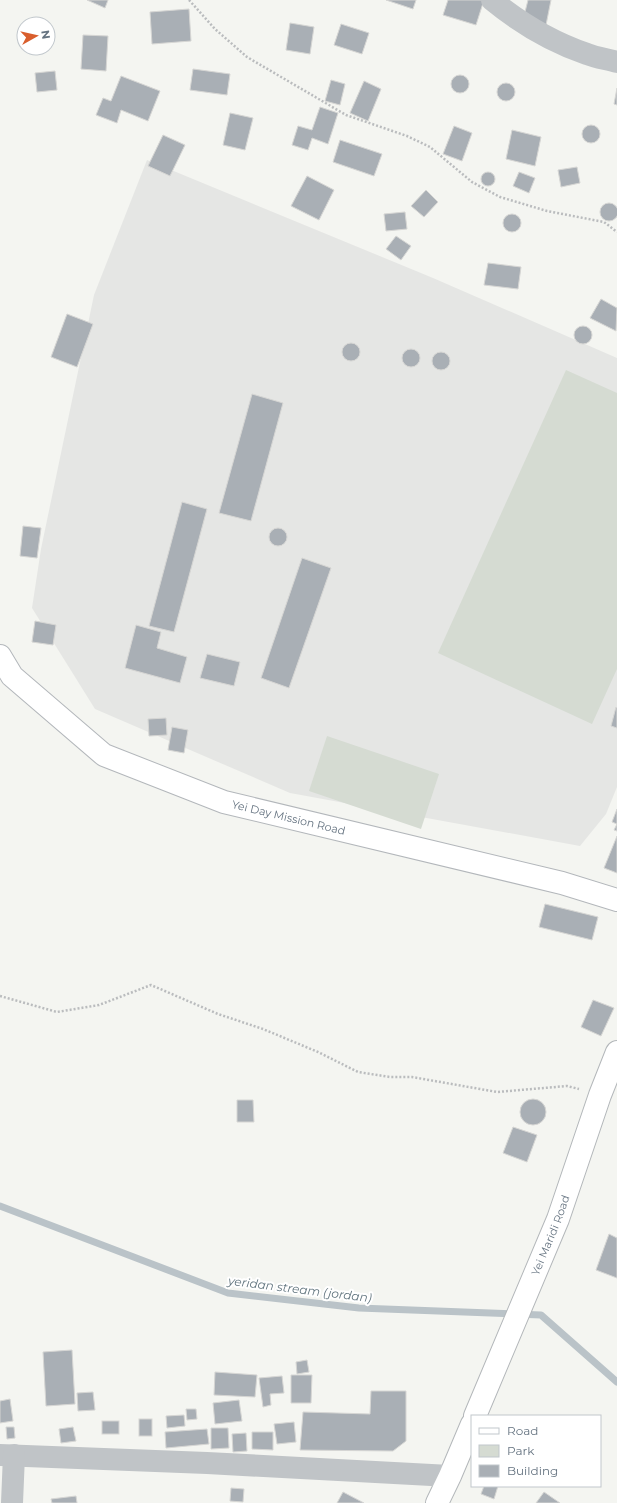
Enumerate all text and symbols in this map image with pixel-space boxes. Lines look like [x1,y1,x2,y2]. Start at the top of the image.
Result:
north arrow [16,16,56,56]
text: N [38,29,53,40]
street label: Yei Day Mission Road [231,797,347,838]
street label: Yei Maridi Road [528,1193,573,1277]
water label: yeridan stream (jordan) [225,1273,373,1305]
legend [471,1415,601,1487]
text: Road [507,1423,538,1438]
text: Park [507,1443,535,1458]
text: Building [507,1463,558,1478]

